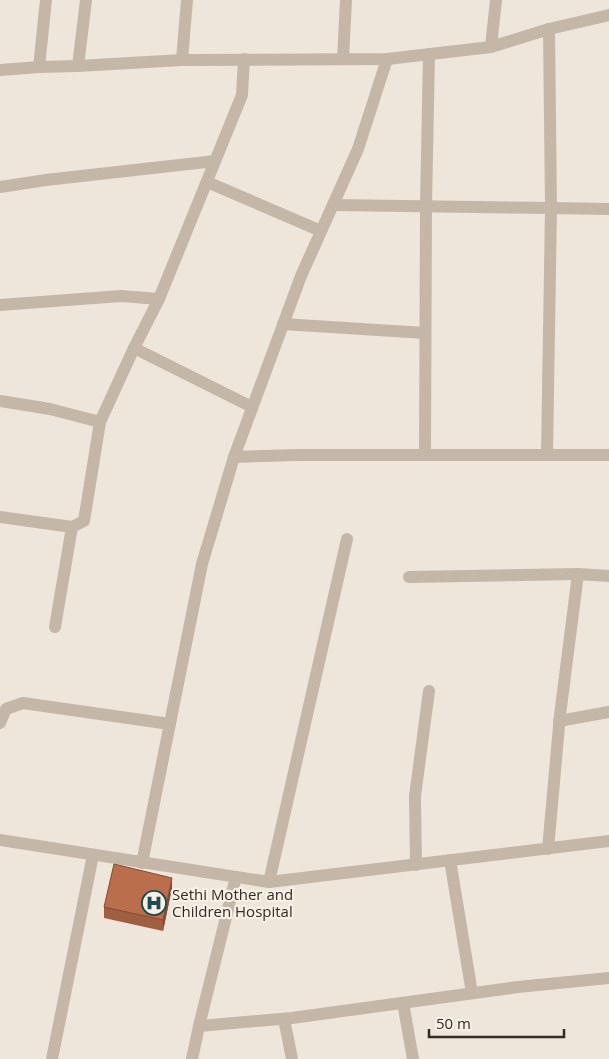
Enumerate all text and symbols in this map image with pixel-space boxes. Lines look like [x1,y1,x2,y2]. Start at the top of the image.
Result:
place label: Sethi Mother and Children Hospital [172,884,293,921]
hospital icon: Sethi Mother and Children Hospital [141,890,167,916]
scale bar [429,1006,564,1038]
text: 50 m [436,1013,471,1033]

